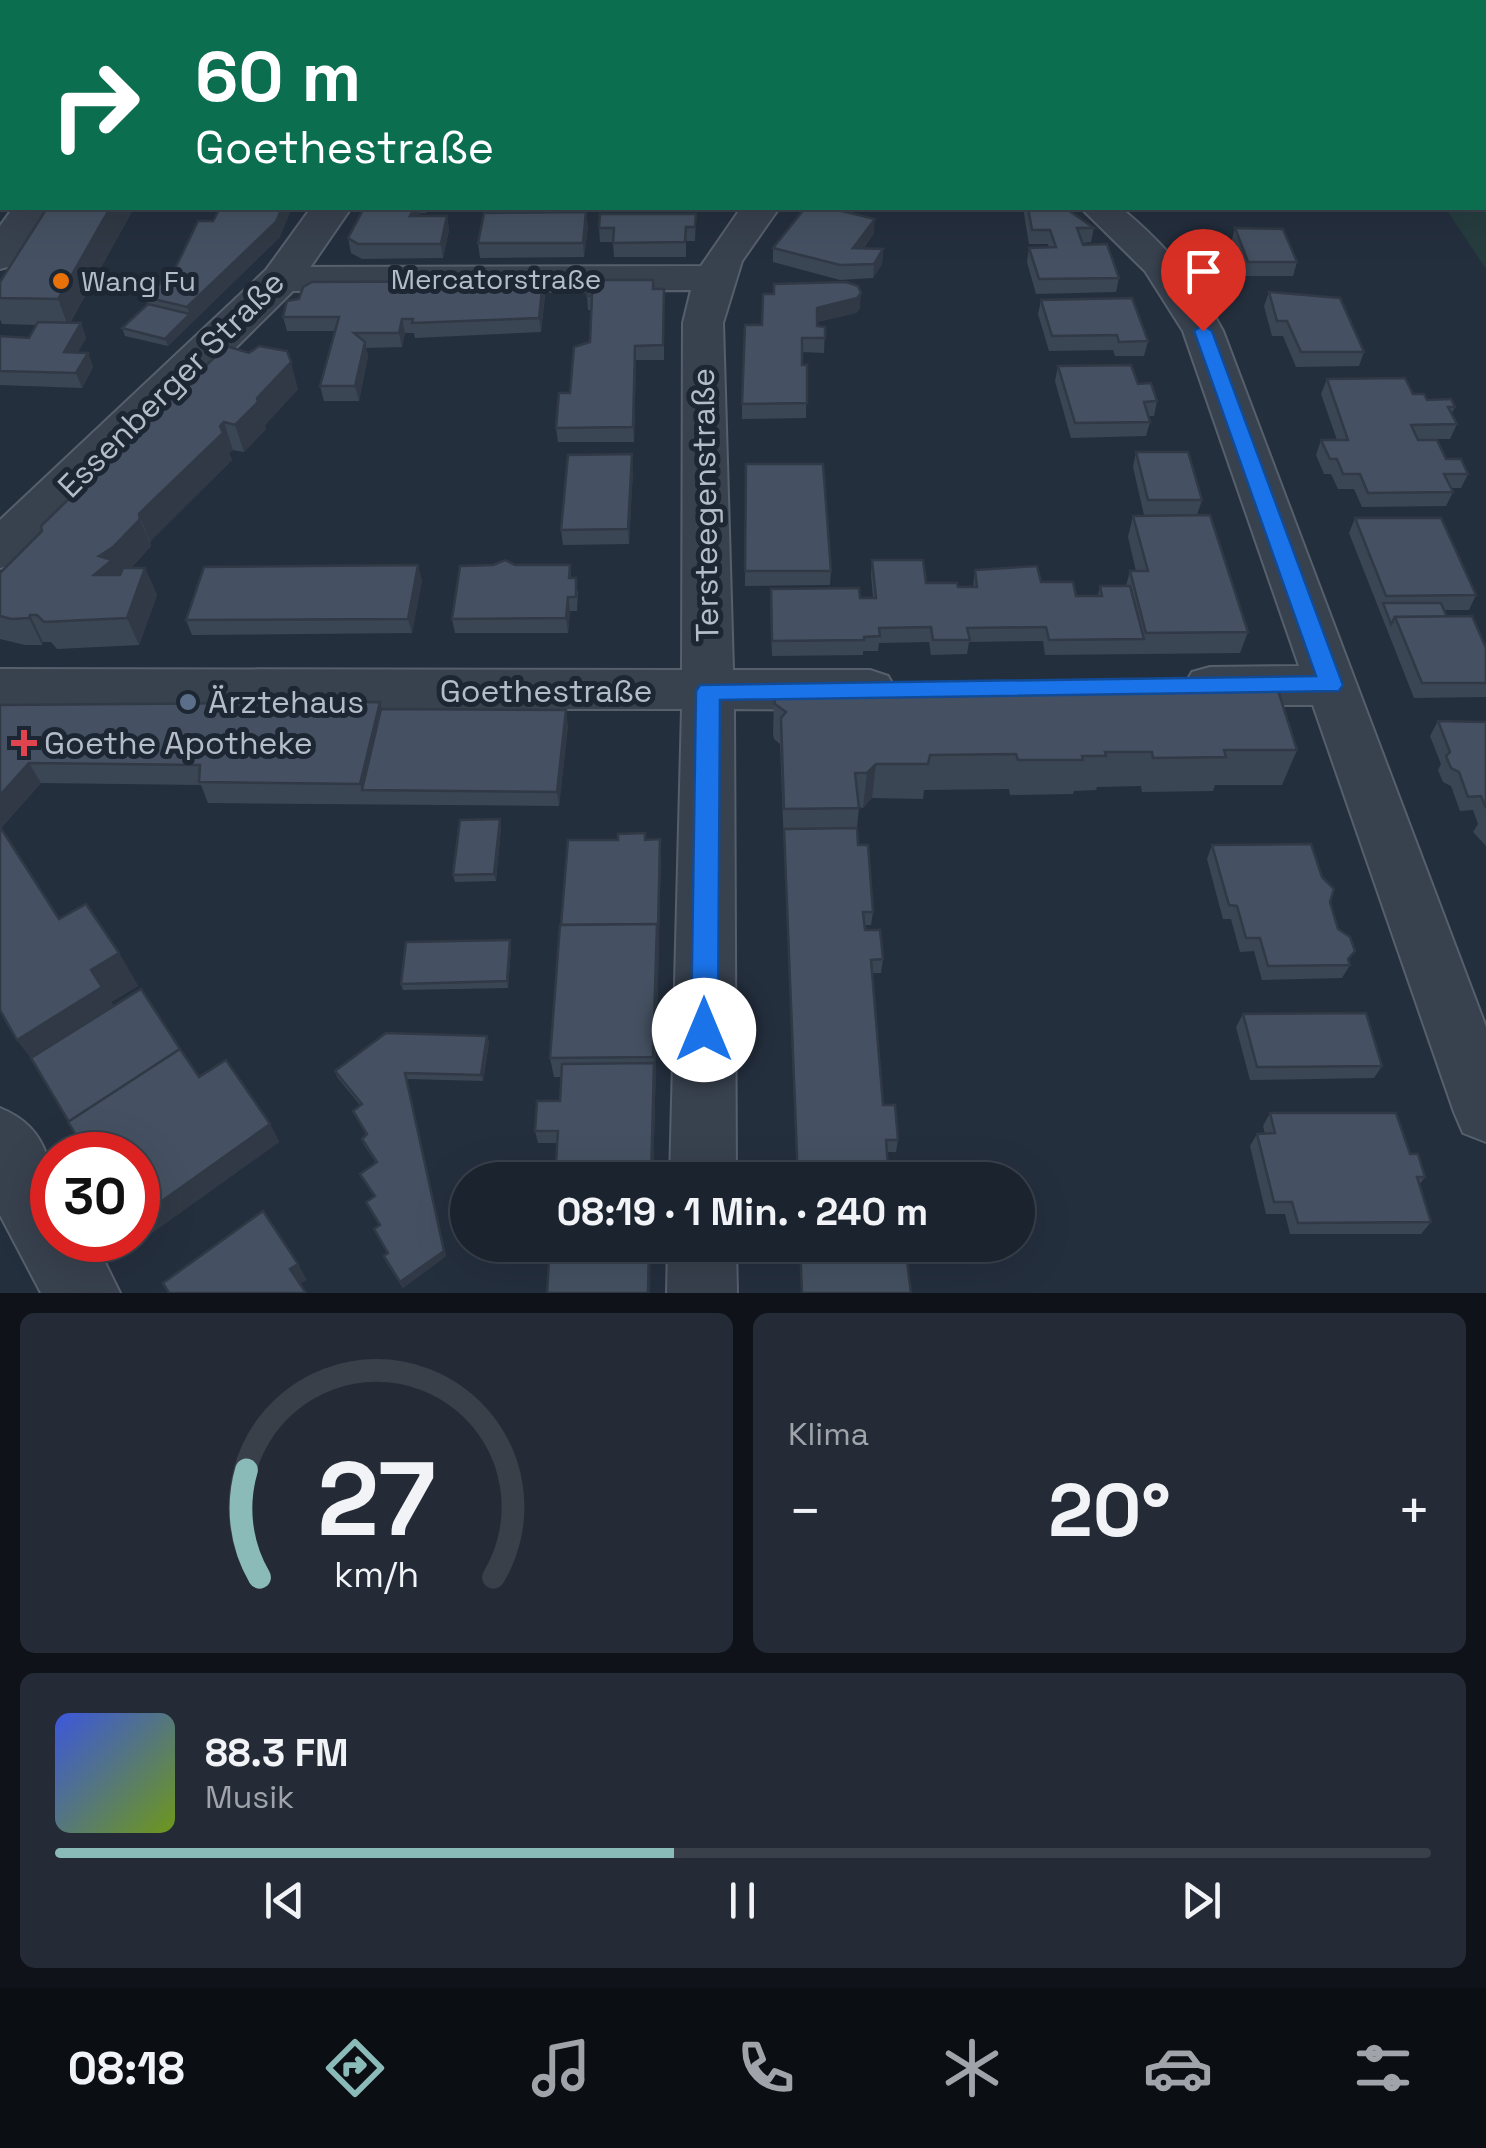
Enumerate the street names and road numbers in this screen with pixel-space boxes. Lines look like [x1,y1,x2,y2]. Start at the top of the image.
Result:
street label: Mercatorstraße [391,261,601,297]
street label: Essenberger Straße [49,262,293,506]
street label: Tersteegenstraße [683,368,727,642]
street label: Goethestraße [440,671,652,711]

